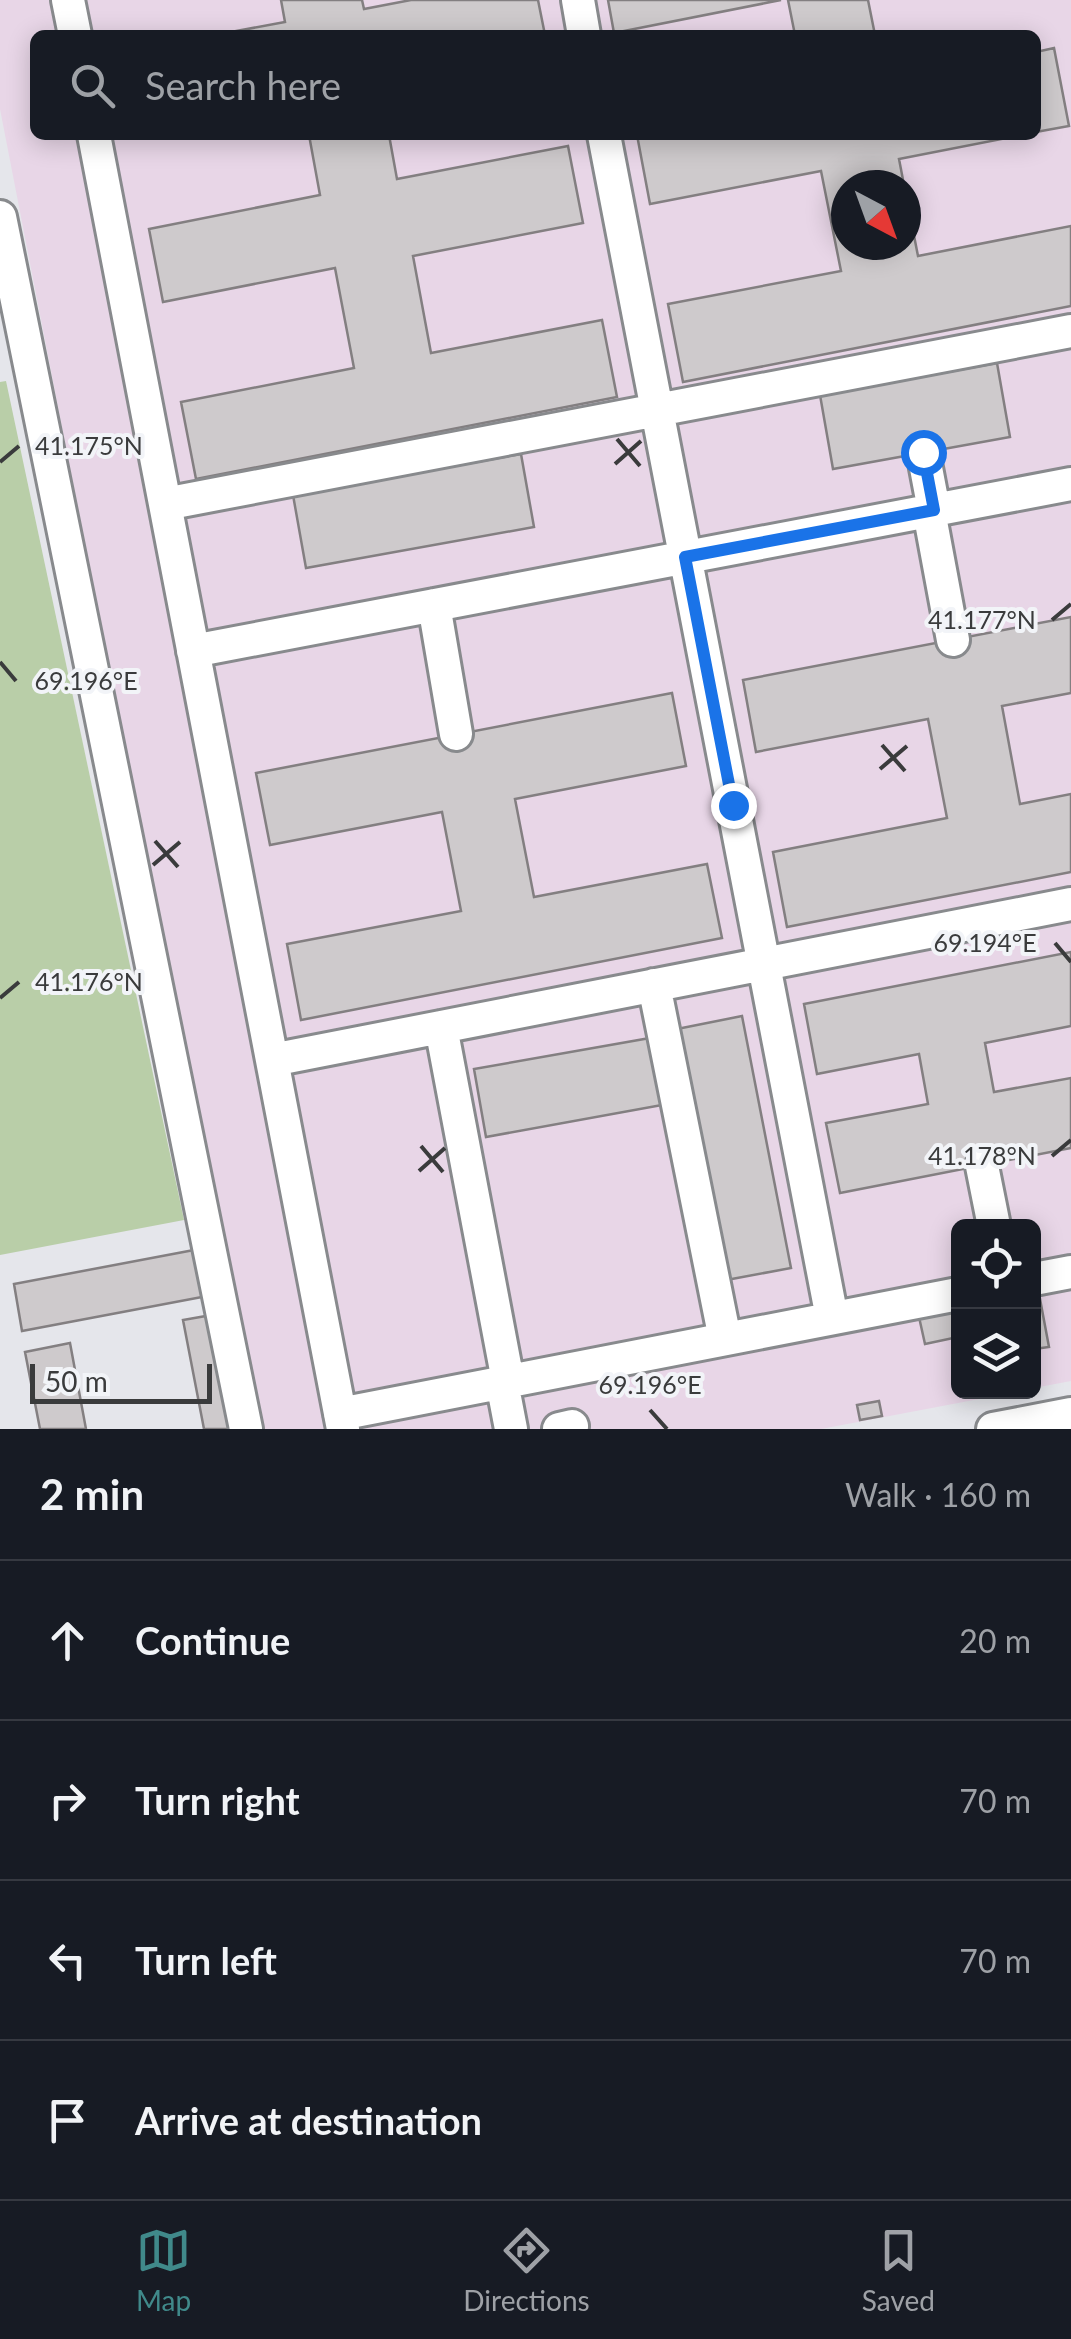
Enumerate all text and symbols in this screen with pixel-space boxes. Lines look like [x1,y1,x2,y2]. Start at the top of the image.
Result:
search box [30,30,1041,140]
icon: search [65,58,120,113]
text: Search here [145,62,341,108]
north arrow [831,170,921,260]
text: 41.175°N [35,430,143,460]
route start [901,430,947,476]
text: 41.177°N [928,604,1036,634]
text: 69.196°E [34,665,138,695]
route end [711,783,757,829]
text: 69.194°E [933,927,1037,957]
text: 41.176°N [35,966,143,996]
text: 41.178°N [928,1140,1036,1170]
map controls [951,1219,1041,1399]
button: locate [951,1219,1041,1309]
button: layers [951,1309,1041,1399]
scale bar [30,1359,212,1404]
text: 50 m [45,1364,108,1398]
text: 69.196°E [598,1369,702,1399]
text: 2 min [40,1469,144,1519]
text: Walk · 160 m [845,1475,1031,1514]
icon: ahead [40,1613,95,1668]
text: Continue [135,1617,290,1663]
text: 20 m [959,1621,1031,1660]
icon: right [40,1773,95,1828]
text: Turn right [135,1777,300,1823]
text: 70 m [959,1781,1031,1820]
icon: left [40,1933,95,1988]
text: Turn left [135,1937,277,1983]
text: 70 m [959,1941,1031,1980]
icon: arrive [40,2093,95,2148]
text: Arrive at destination [135,2097,482,2143]
tab: Map [136,2223,191,2317]
tab: Directions [463,2223,590,2317]
tab: Saved [862,2223,935,2317]

